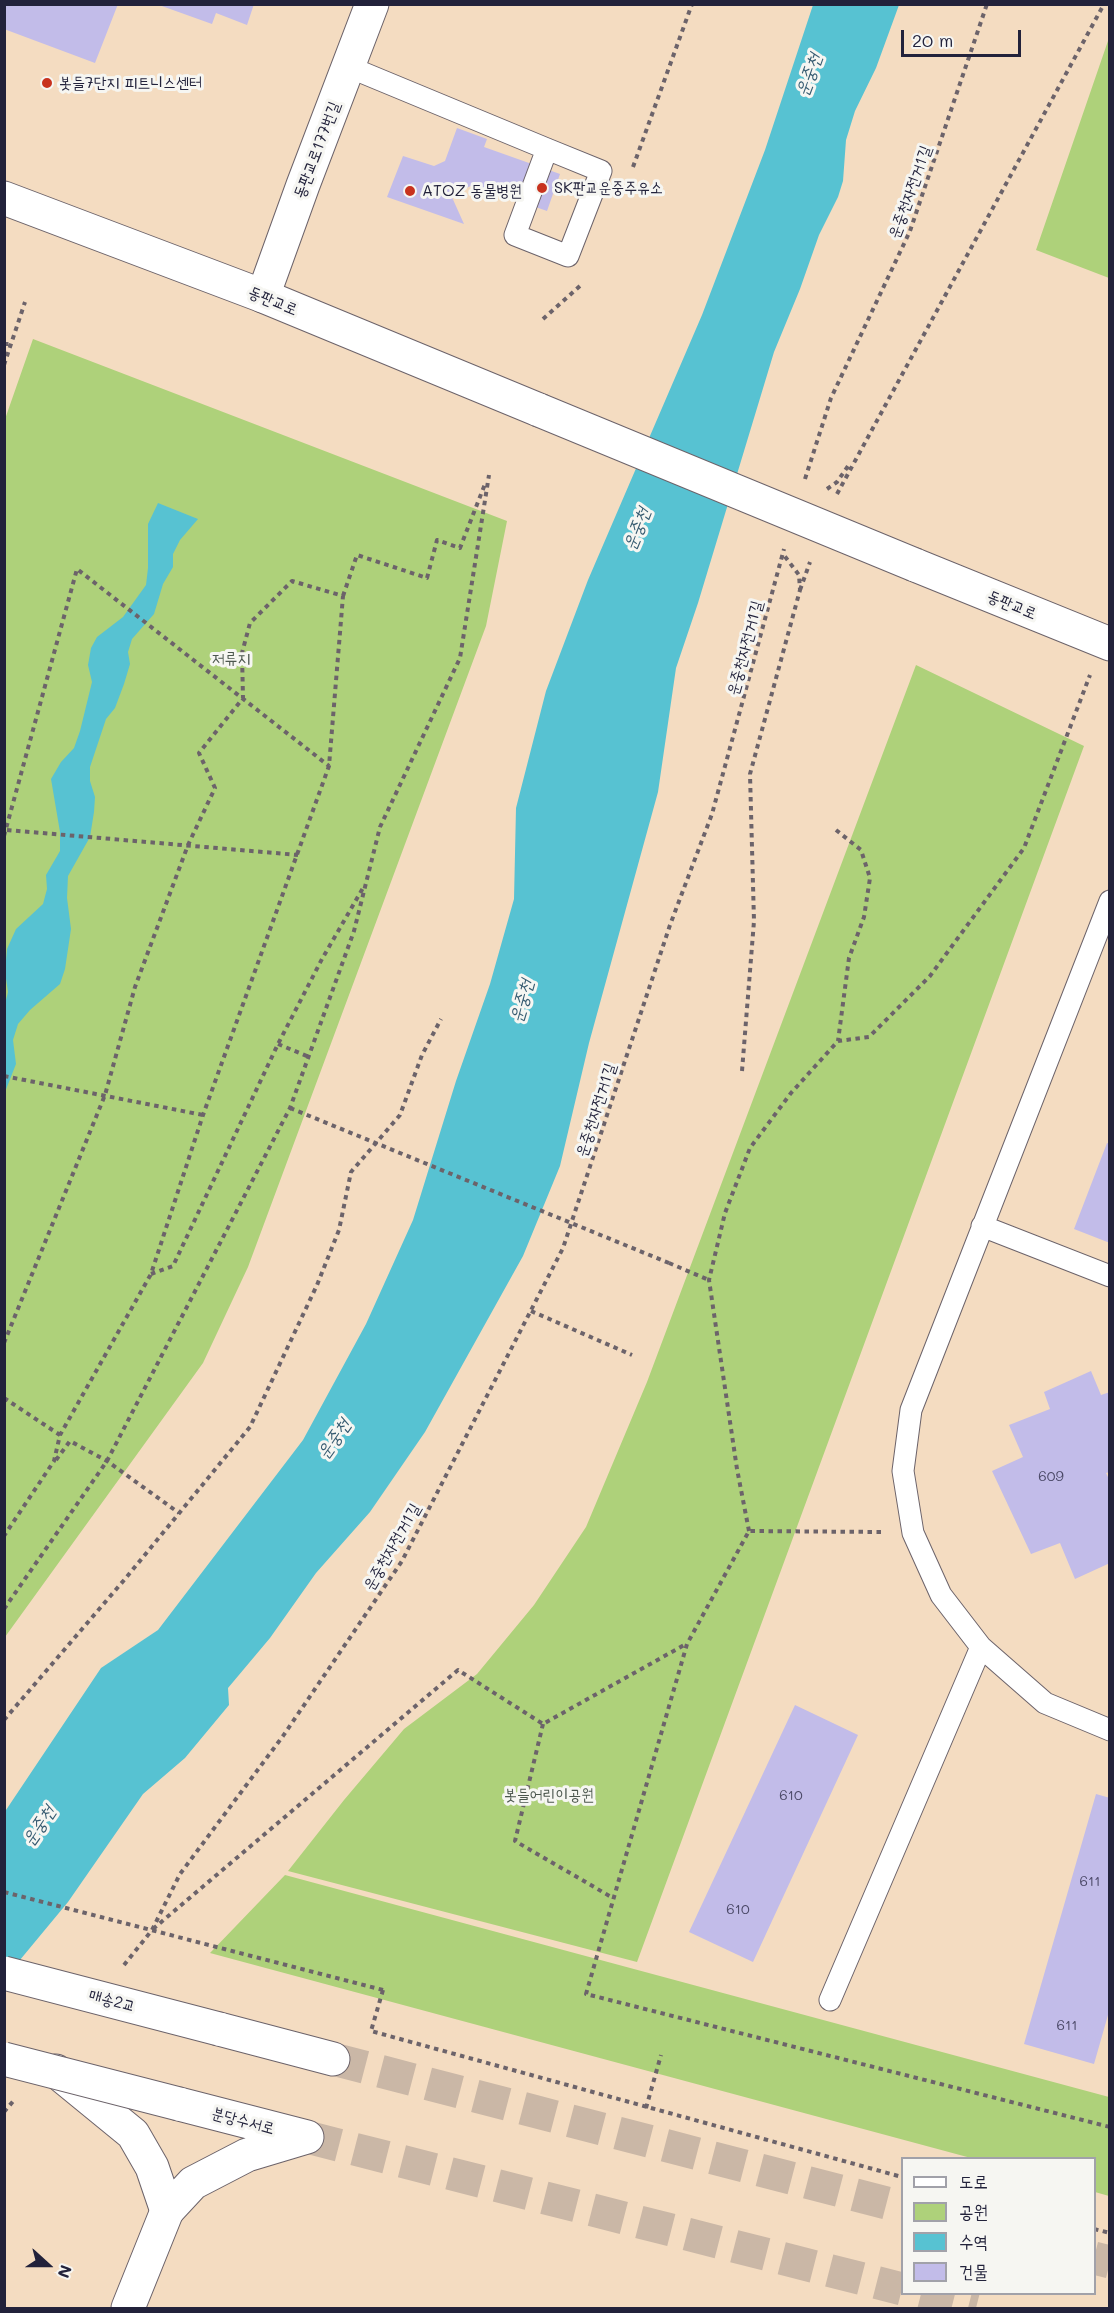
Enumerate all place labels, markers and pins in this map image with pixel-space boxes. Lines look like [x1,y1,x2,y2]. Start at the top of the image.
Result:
place label: 봇들7단지 피트니스센터 [59,73,202,93]
marker: 봇들7단지 피트니스센터 [40,76,54,90]
place label: SK판교운중주유소 [554,178,663,198]
place label: ATOZ 동물병원 [422,181,522,201]
marker: SK판교운중주유소 [535,181,549,195]
marker: ATOZ 동물병원 [403,184,417,198]

